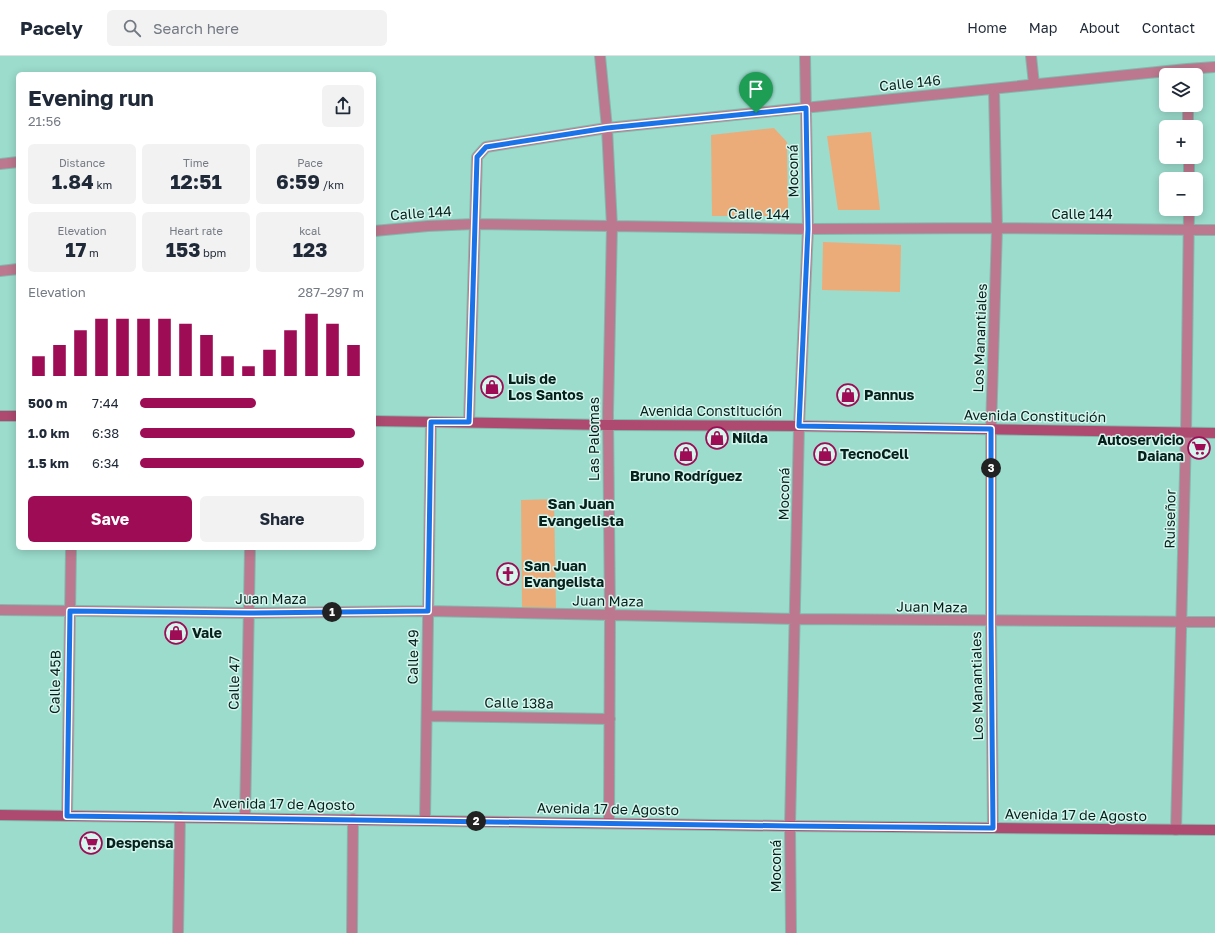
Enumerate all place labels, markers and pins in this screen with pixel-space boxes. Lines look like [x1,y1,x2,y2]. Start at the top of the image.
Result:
pin [739,72,773,113]
place label: Luis de Los Santos [508,370,584,403]
shop icon: Luis de Los Santos [479,374,505,400]
shop icon: Pannus [835,382,861,408]
place label: Pannus [864,386,915,403]
shop icon: Nilda [704,425,730,451]
place label: Nilda [732,429,768,446]
place label: Autoservicio Daiana [1098,431,1184,464]
supermarket icon: Autoservicio Daiana [1186,435,1212,461]
shop icon: Bruno Rodríguez [673,441,699,467]
shop icon: TecnoCell [812,441,838,467]
place label: TecnoCell [840,445,909,462]
pin: 3 [981,458,1001,478]
place label: Bruno Rodríguez [630,467,742,484]
place label: San Juan Evangelista [524,557,604,590]
church icon: San Juan Evangelista [495,561,521,587]
pin: 1 [322,602,342,622]
shop icon: Vale [163,620,189,646]
place label: Vale [192,624,222,641]
pin: 2 [466,811,486,831]
supermarket icon: Despensa [78,830,104,856]
place label: Despensa [106,834,173,851]

